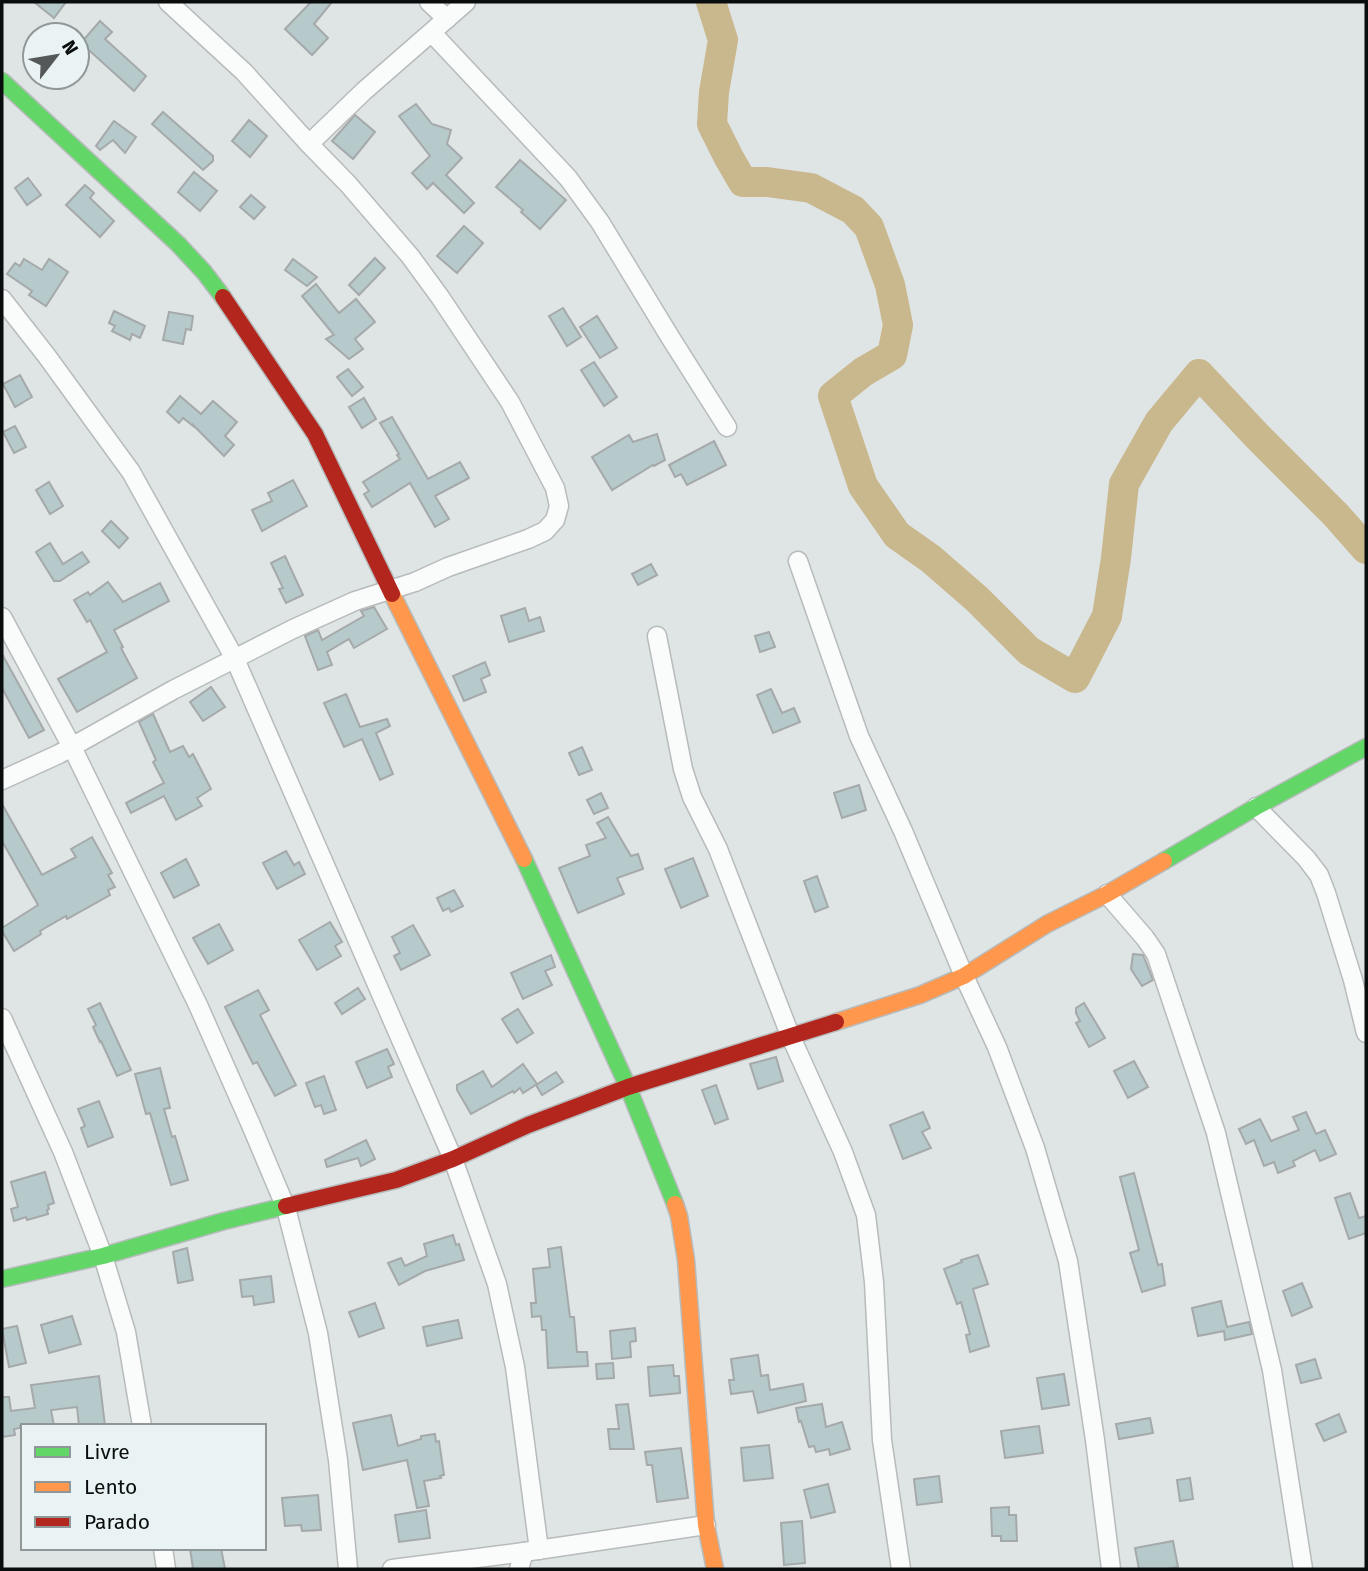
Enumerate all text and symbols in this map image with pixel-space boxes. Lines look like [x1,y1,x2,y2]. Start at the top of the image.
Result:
north arrow [21,21,91,91]
text: N [57,36,83,59]
legend [21,1424,266,1550]
text: Livre [84,1439,130,1465]
text: Lento [84,1474,137,1500]
text: Parado [84,1509,150,1535]

